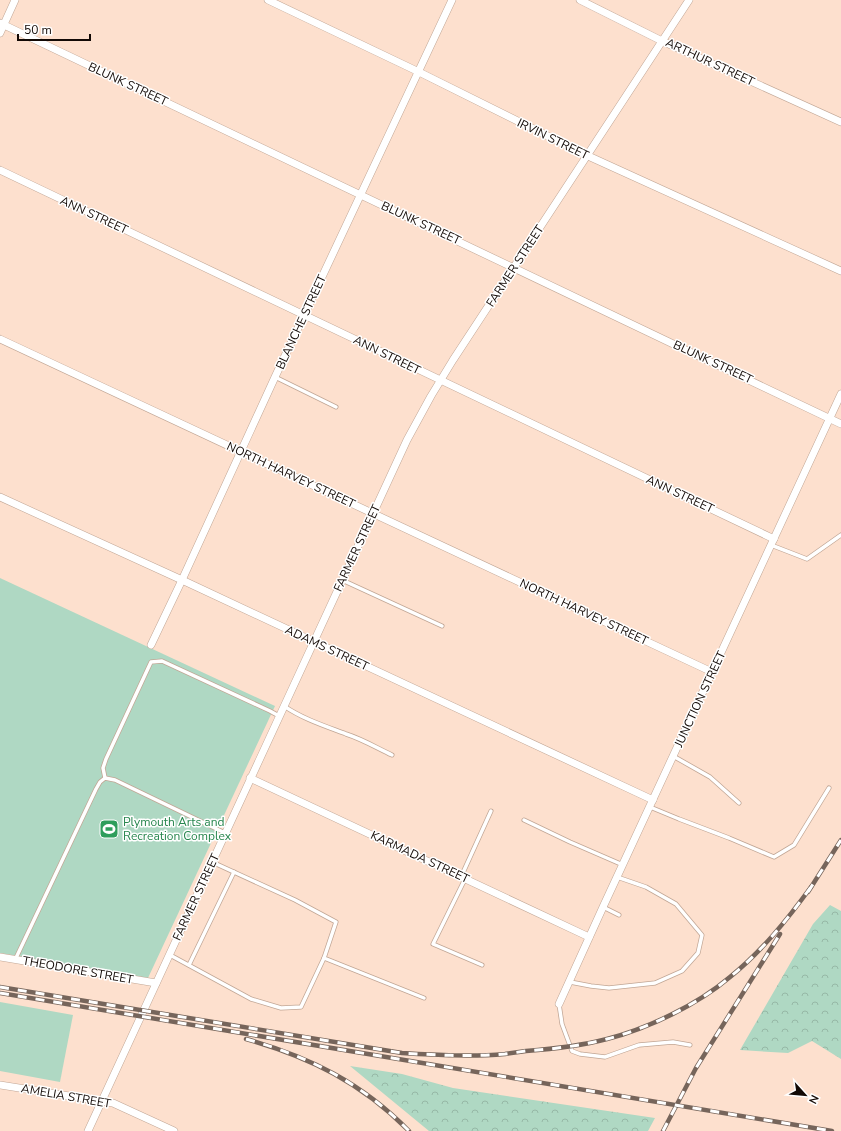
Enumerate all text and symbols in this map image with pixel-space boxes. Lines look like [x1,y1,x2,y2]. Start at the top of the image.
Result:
scale bar [18,16,90,42]
text: 50 m [24,22,52,38]
street label: ARTHUR STREET [663,34,758,90]
street label: BLUNK STREET [86,59,171,110]
street label: IRVIN STREET [515,115,592,164]
street label: ANN STREET [57,192,131,238]
street label: BLUNK STREET [379,198,464,249]
street label: FARMER STREET [483,221,548,310]
street label: BLANCHE STREET [272,271,330,372]
street label: ANN STREET [351,332,424,379]
street label: BLUNK STREET [671,337,756,388]
street label: NORTH HARVEY STREET [224,438,359,512]
street label: ANN STREET [643,471,717,517]
street label: FARMER STREET [330,501,385,594]
street label: NORTH HARVEY STREET [517,575,652,649]
street label: ADAMS STREET [283,622,372,675]
street label: JUNCTION STREET [670,648,730,751]
place label: Plymouth Arts and Recreation Complex [123,814,232,844]
sports icon: Plymouth Arts and Recreation Complex [98,818,120,840]
street label: KARMADA STREET [368,827,473,887]
street label: FARMER STREET [169,850,224,943]
street label: THEODORE STREET [21,952,135,988]
north arrow [785,1075,825,1115]
street label: AMELIA STREET [20,1080,113,1112]
text: N [805,1092,822,1106]

